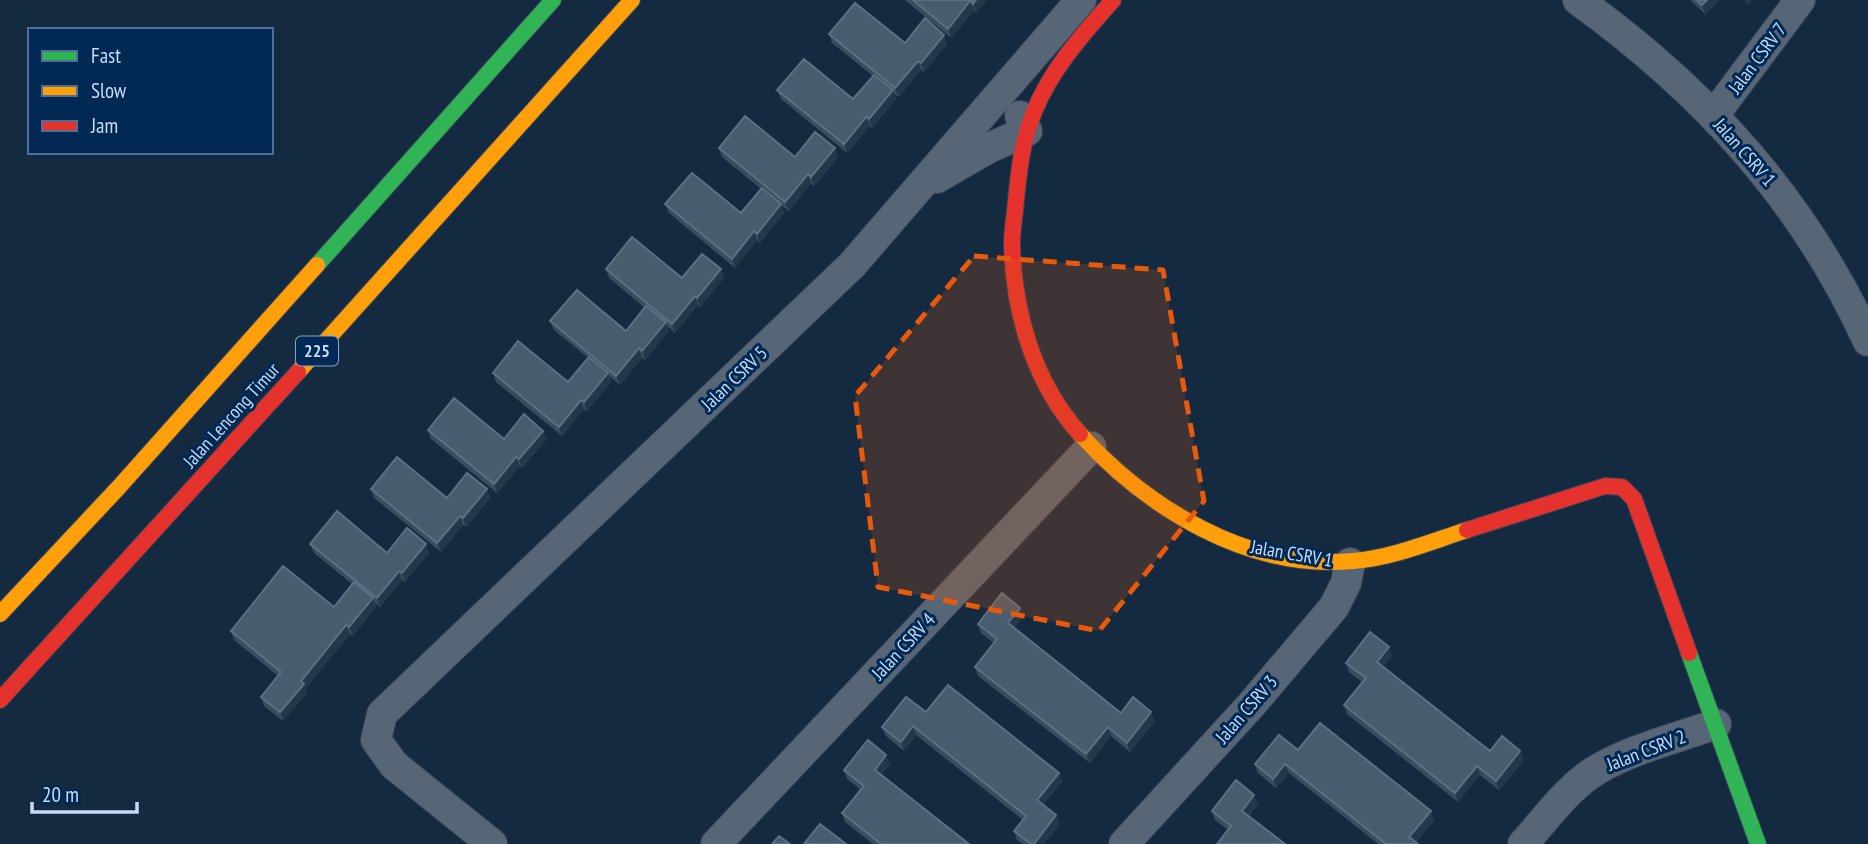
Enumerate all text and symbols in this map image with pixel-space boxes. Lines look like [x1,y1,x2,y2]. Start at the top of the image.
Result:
street label: Jalan CSRV 7 [1722,18,1791,99]
legend [28,28,273,154]
text: Fast [91,42,121,69]
text: Slow [91,77,127,104]
text: Jam [90,112,118,139]
street label: Jalan CSRV 1 [1708,112,1781,191]
road number: 225 [296,337,338,366]
street label: Jalan CSRV 5 [695,341,772,416]
street label: Jalan Lencong Timur [177,357,285,473]
street label: Jalan CSRV 1 [1248,534,1335,572]
street label: Jalan CSRV 4 [865,607,940,685]
street label: Jalan CSRV 3 [1209,670,1282,749]
street label: Jalan CSRV 2 [1602,724,1689,776]
scale bar [32,770,136,814]
text: 20 m [42,781,79,808]

